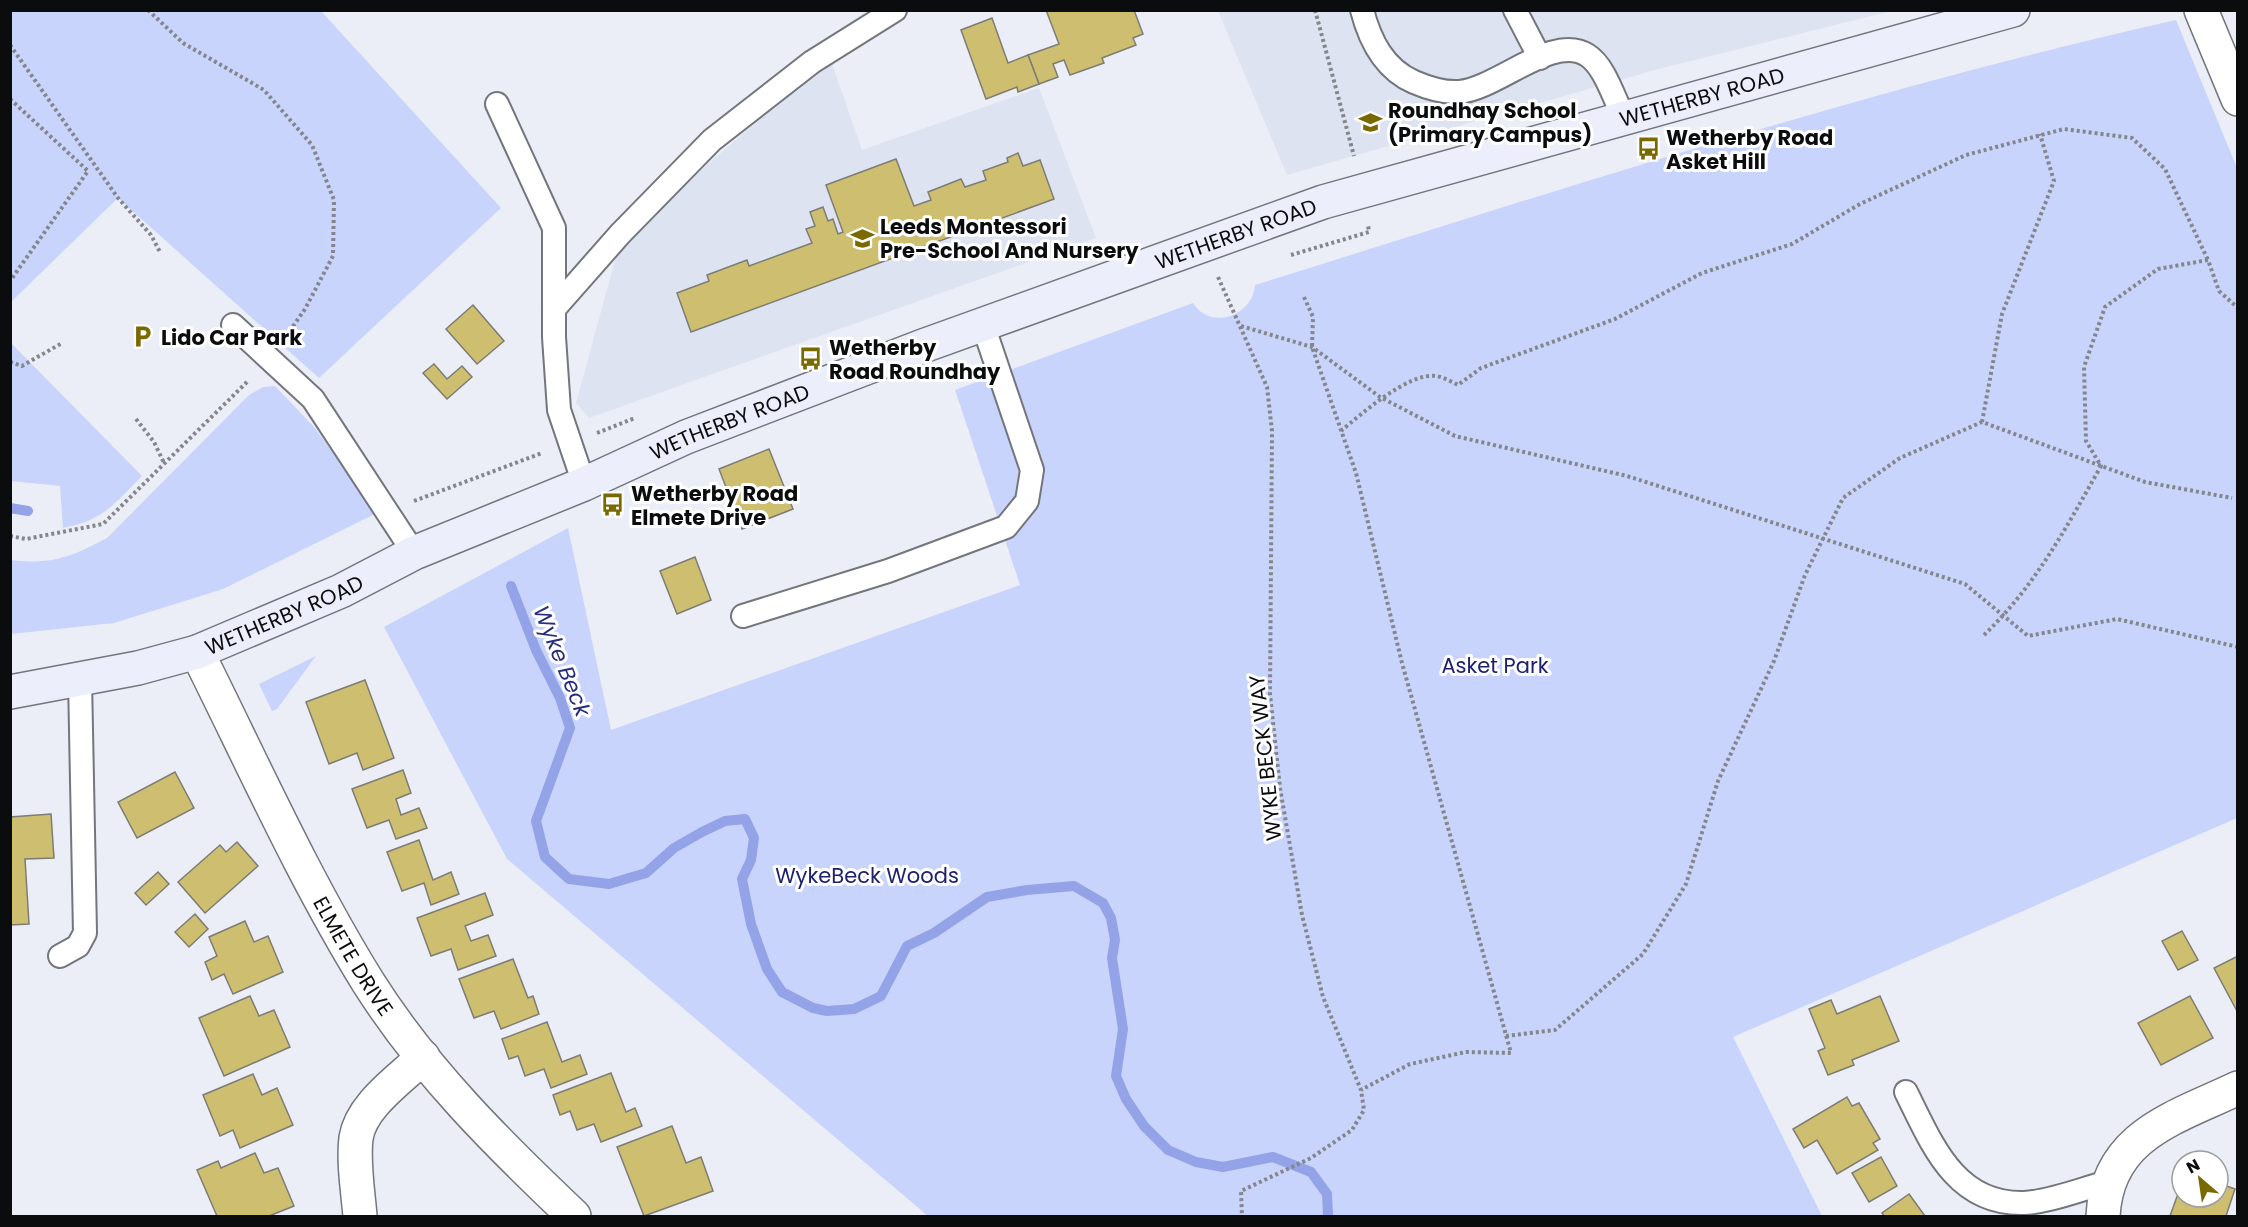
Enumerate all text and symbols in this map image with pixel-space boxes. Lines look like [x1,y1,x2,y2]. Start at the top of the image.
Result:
street label: WETHERBY ROAD [1616,60,1787,133]
place label: Roundhay School (Primary Campus) [1388,96,1592,149]
school or university icon: Roundhay School (Primary Campus) [1357,109,1383,135]
place label: Wetherby Road Asket Hill [1666,123,1833,176]
bus stop icon: Wetherby Road Asket Hill [1635,136,1661,162]
street label: WETHERBY ROAD [1151,191,1320,276]
place label: Leeds Montessori Pre-School And Nursery [880,212,1139,265]
school or university icon: Leeds Montessori Pre-School And Nursery [849,225,875,251]
place label: Lido Car Park [161,323,302,352]
parking icon: Lido Car Park [130,324,156,350]
place label: Wetherby Road Roundhay [829,333,1001,386]
bus stop icon: Wetherby Road Roundhay [798,346,824,372]
street label: WETHERBY ROAD [645,376,814,466]
place label: Wetherby Road Elmete Drive [631,479,798,532]
bus stop icon: Wetherby Road Elmete Drive [600,492,626,518]
street label: WETHERBY ROAD [200,567,368,662]
water label: Wyke Beck [526,601,599,723]
park label: Asket Park [1441,651,1549,680]
street label: WYKE BECK WAY [1242,674,1288,842]
park label: WykeBeck Woods [775,861,959,890]
street label: ELMETE DRIVE [307,891,401,1021]
north arrow [2170,1149,2230,1209]
text: N [2182,1153,2204,1179]

